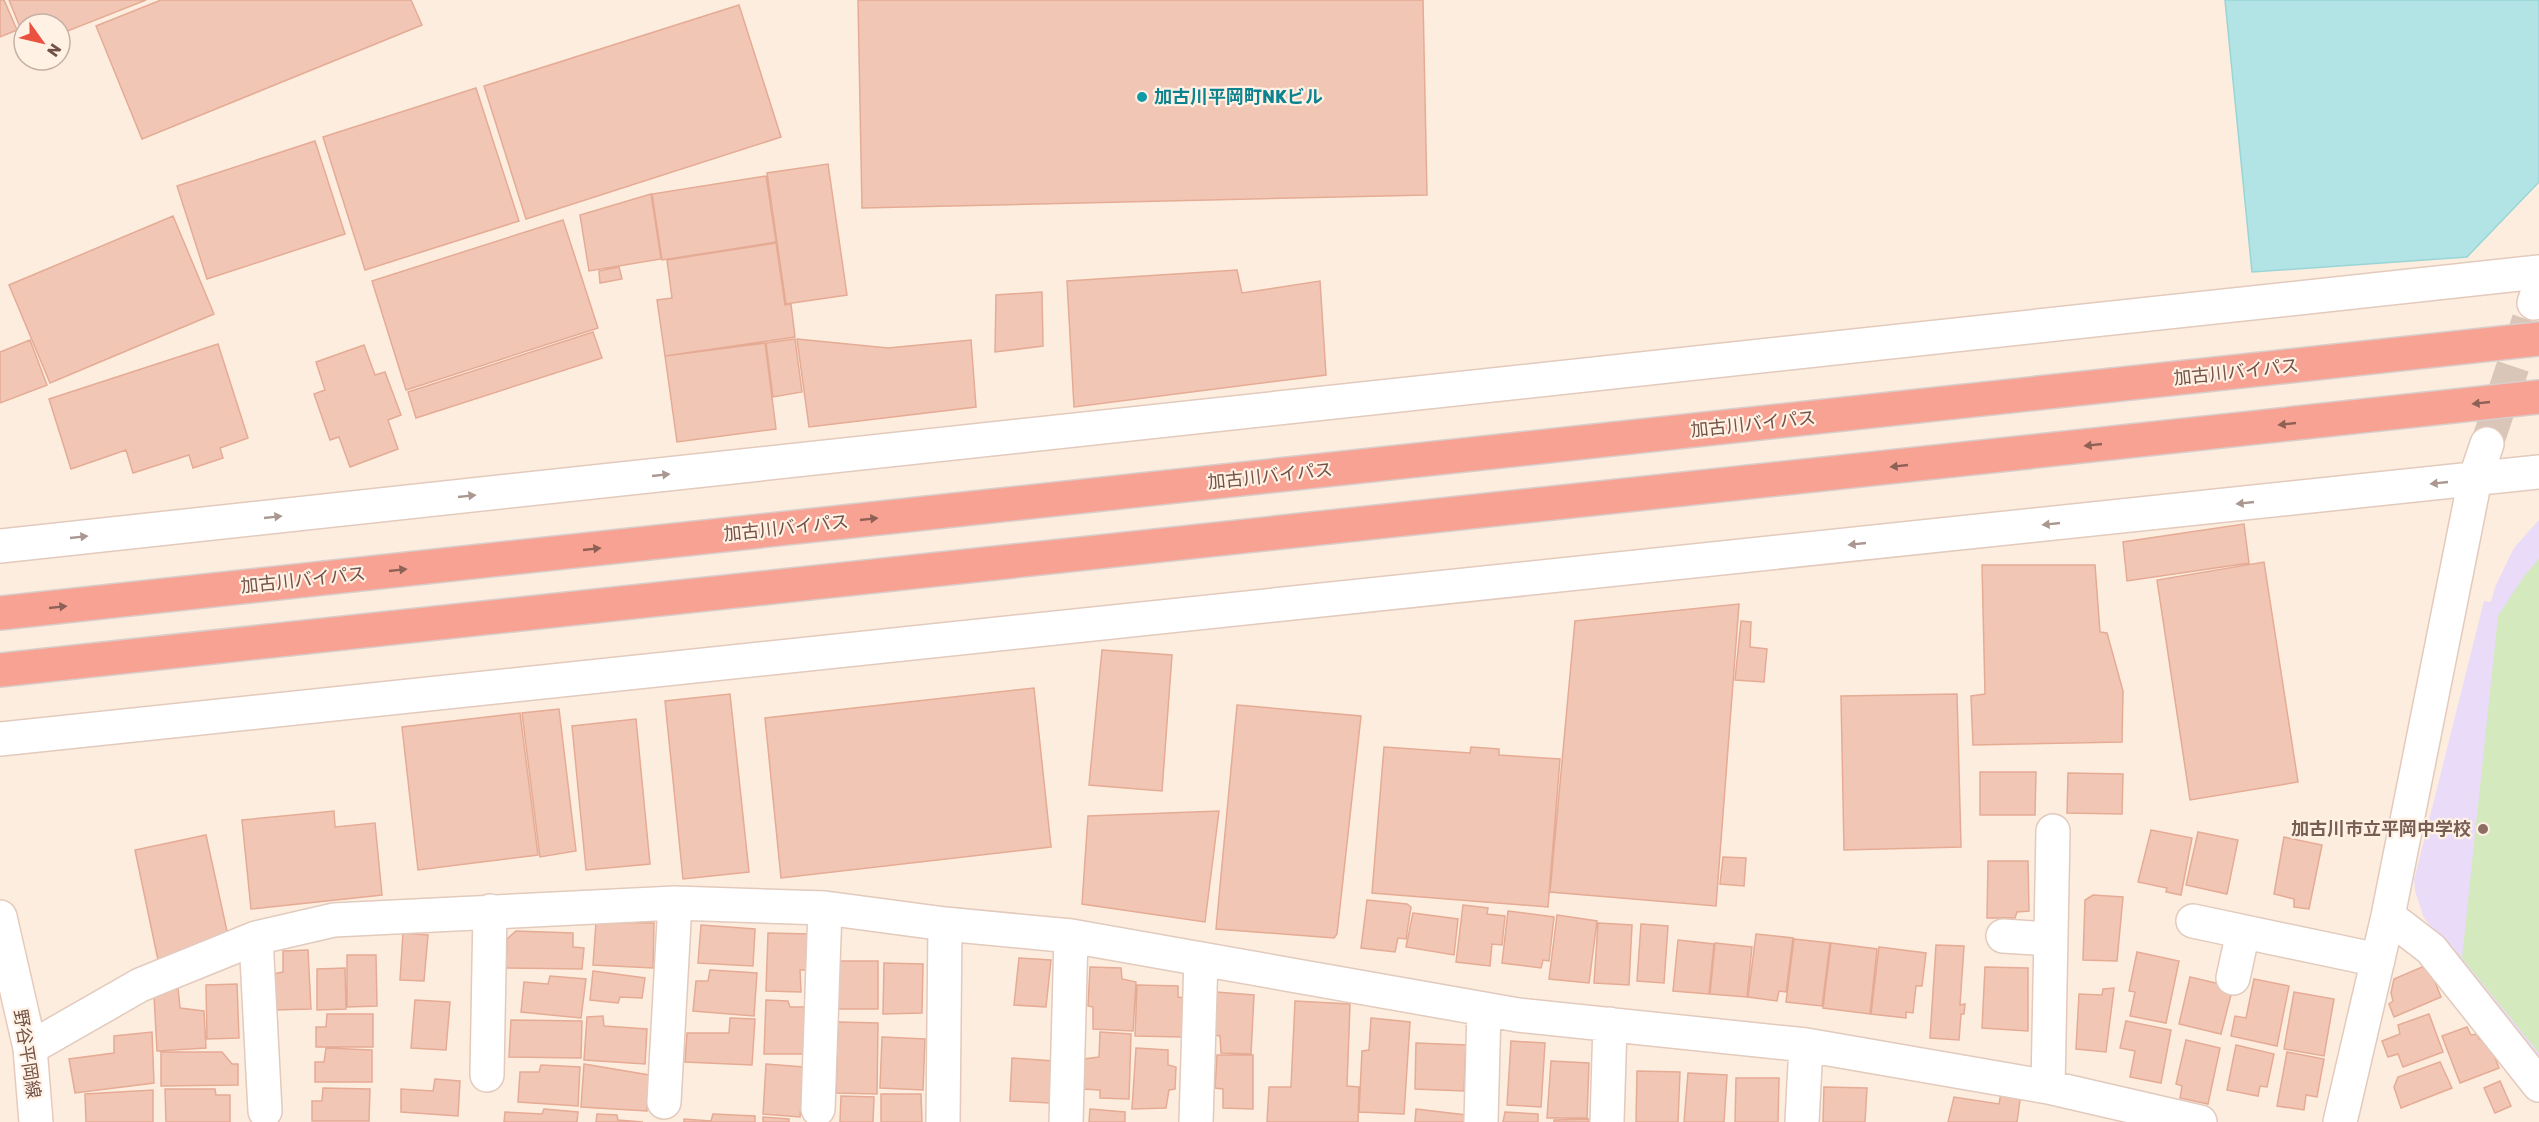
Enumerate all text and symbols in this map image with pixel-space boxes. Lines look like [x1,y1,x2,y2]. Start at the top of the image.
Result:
north arrow [12,12,72,72]
text: N [43,40,65,60]
place label: 加古川平岡町NKビル [1154,86,1323,108]
marker: 加古川平岡町NKビル [1135,90,1149,104]
street label: 加古川バイパス [2172,354,2300,390]
one-way arrow [2471,398,2490,408]
street label: 加古川バイパス [1689,406,1817,442]
one-way arrow [2277,419,2296,429]
one-way arrow [2084,440,2103,450]
street label: 加古川バイパス [1206,458,1334,494]
one-way arrow [1890,461,1909,471]
one-way arrow [651,470,670,480]
one-way arrow [2430,478,2449,488]
one-way arrow [457,491,476,501]
one-way arrow [2236,498,2255,508]
street label: 加古川バイパス [722,510,850,546]
one-way arrow [263,512,282,521]
one-way arrow [860,514,879,524]
one-way arrow [2042,519,2061,529]
one-way arrow [70,533,89,542]
one-way arrow [1848,539,1867,549]
one-way arrow [583,544,602,554]
street label: 加古川バイパス [239,562,367,598]
one-way arrow [389,565,408,575]
one-way arrow [49,602,68,612]
place label: 加古川市立平岡中学校 [2291,818,2471,840]
marker: 加古川市立平岡中学校 [2476,822,2490,836]
street label: 野谷平岡線 [9,1008,45,1100]

